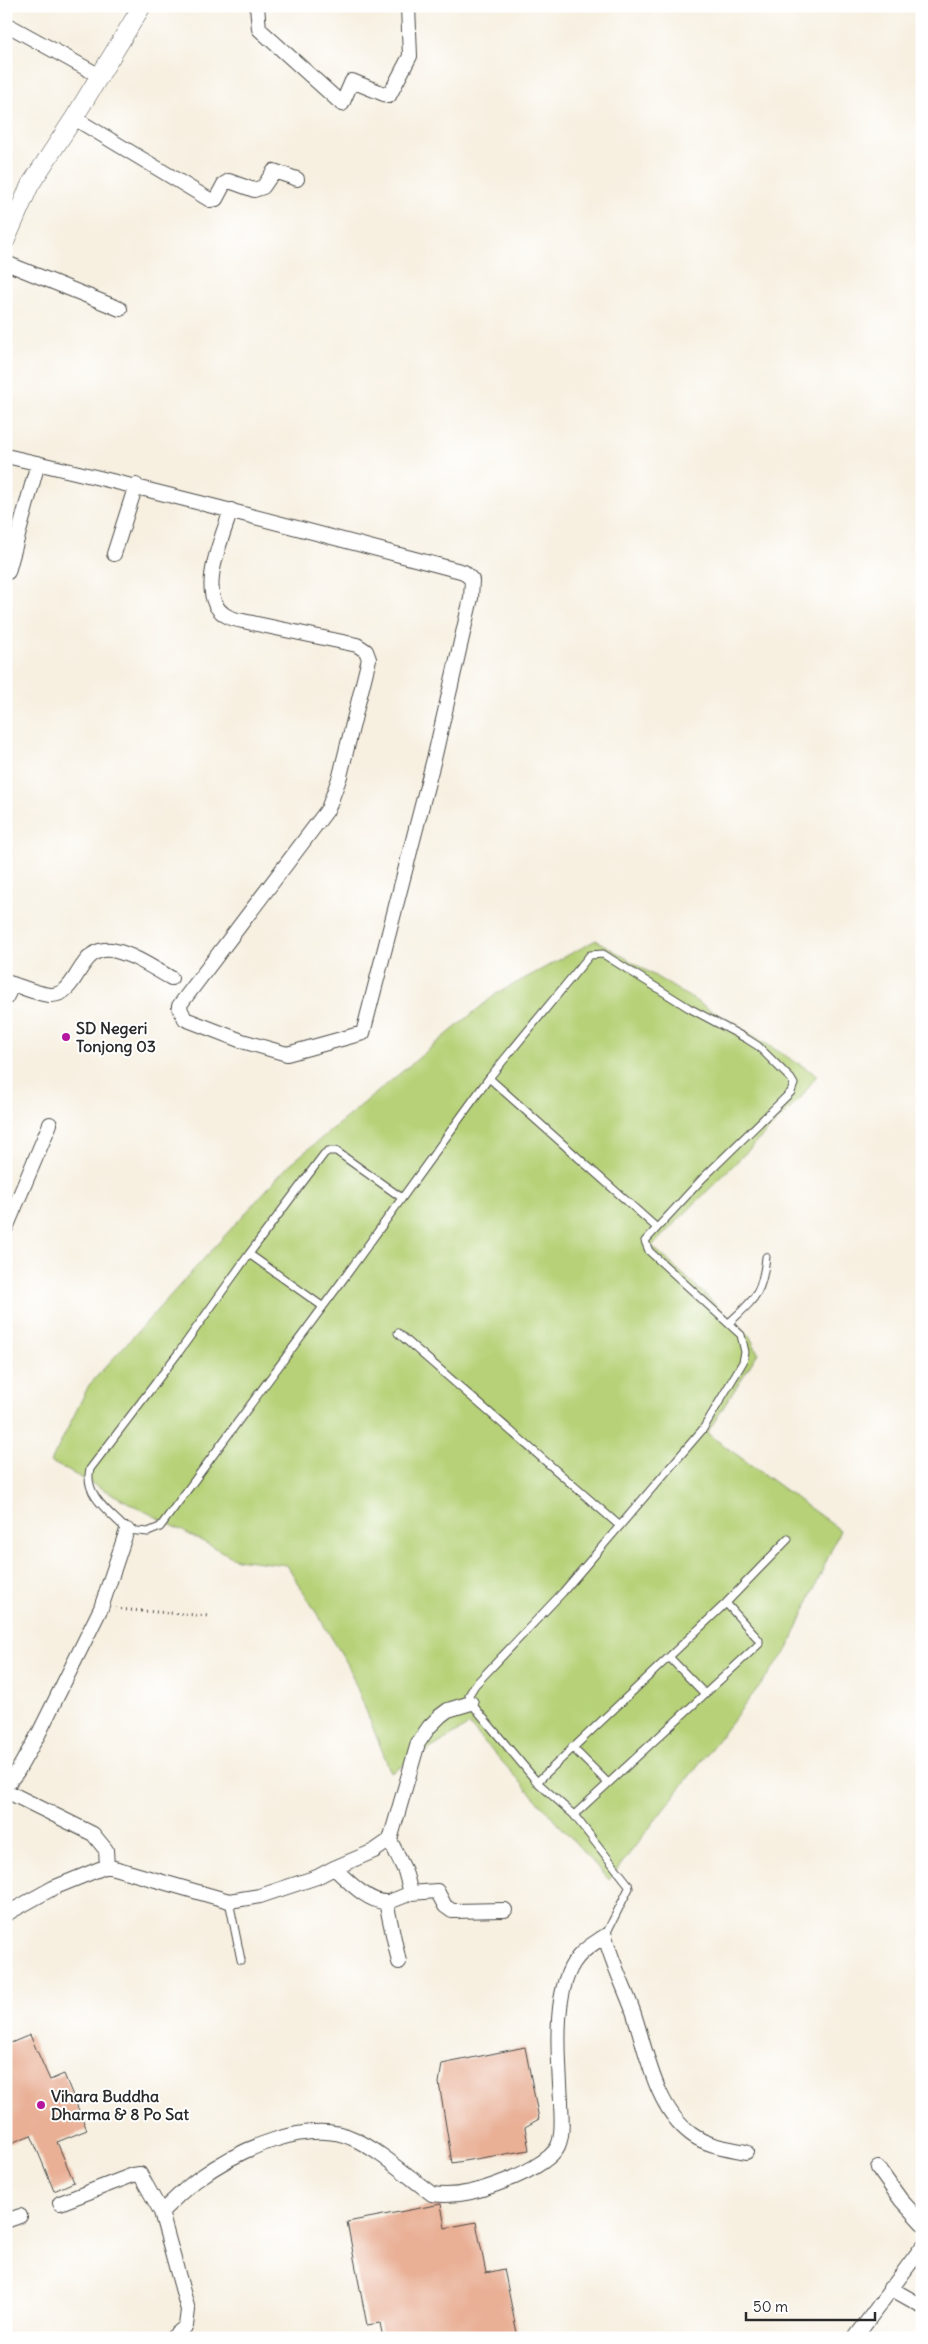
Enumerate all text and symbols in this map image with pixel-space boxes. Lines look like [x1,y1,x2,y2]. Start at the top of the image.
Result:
place label: SD Negeri Tonjong 03 [76,1018,156,1057]
marker: SD Negeri Tonjong 03 [60,1031,72,1043]
place label: Vihara Buddha Dharma & 8 Po Sat [51,2086,189,2124]
marker: Vihara Buddha Dharma & 8 Po Sat [35,2099,47,2111]
scale bar [746,2289,874,2321]
text: 50 m [753,2297,788,2316]

